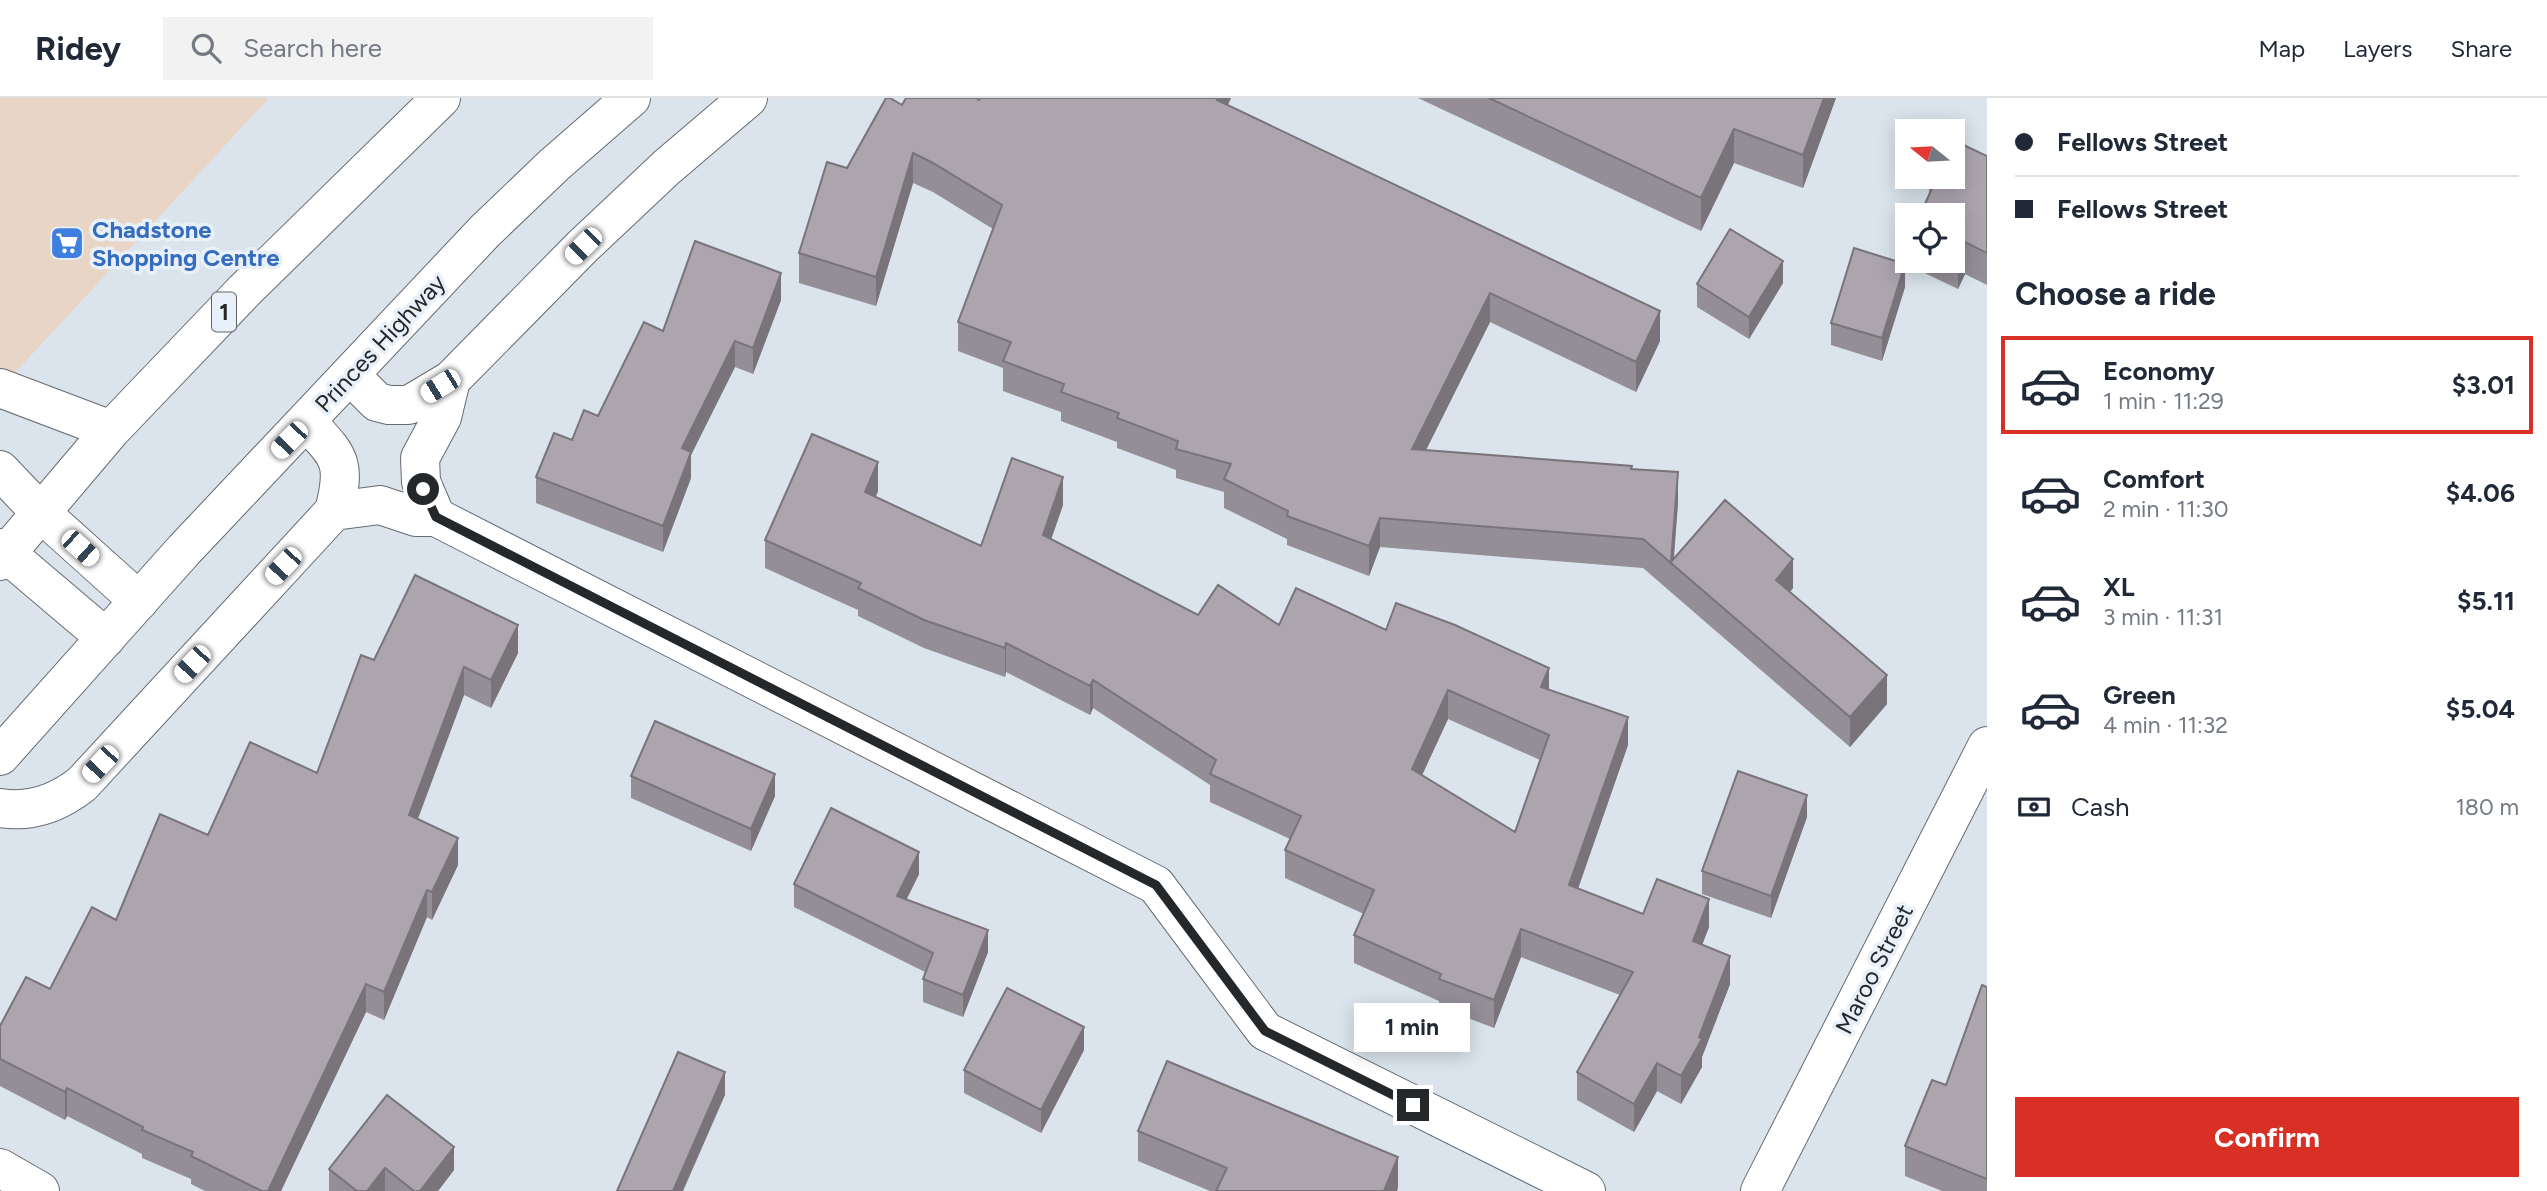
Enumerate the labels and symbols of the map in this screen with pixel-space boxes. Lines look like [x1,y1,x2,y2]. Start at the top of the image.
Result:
north arrow [1895,119,1965,189]
place label: Chadstone Shopping Centre [92,215,279,272]
supermarket icon: Chadstone Shopping Centre [48,224,86,262]
car [561,224,606,268]
street label: Princes Highway [309,268,452,418]
road number: 1 [212,293,236,332]
car [417,366,464,406]
car [267,418,312,462]
route start [407,473,439,505]
car [58,526,103,570]
car [261,543,306,589]
car [170,641,215,687]
car [78,741,123,787]
street label: Maroo Street [1829,899,1919,1039]
callout: 1 min [1355,1004,1471,1052]
route end [1397,1089,1429,1121]

